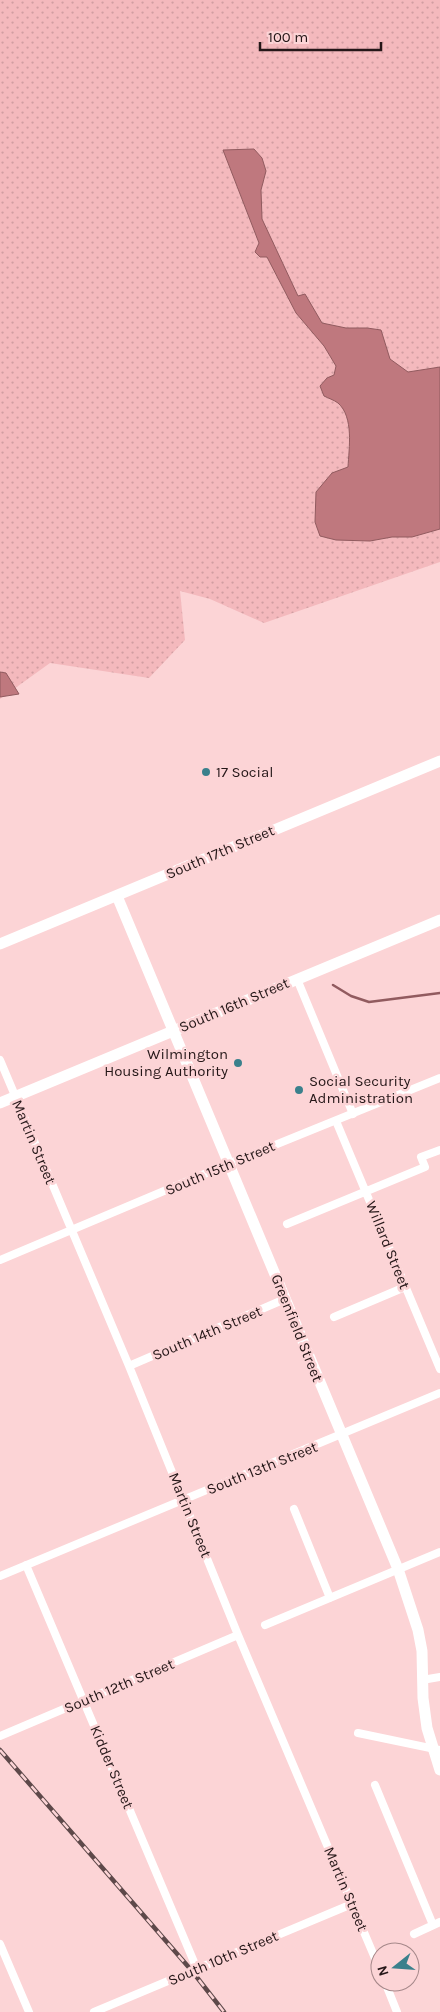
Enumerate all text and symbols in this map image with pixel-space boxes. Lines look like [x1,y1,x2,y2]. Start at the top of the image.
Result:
scale bar [260,20,381,52]
text: 100 m [268,28,308,46]
place label: 17 Social [216,763,274,781]
marker: 17 Social [200,766,212,778]
street label: South 17th Street [163,821,277,883]
street label: South 16th Street [176,974,292,1036]
place label: Wilmington Housing Authority [104,1045,228,1080]
marker: Wilmington Housing Authority [232,1057,244,1069]
place label: Social Security Administration [309,1072,413,1107]
marker: Social Security Administration [293,1084,305,1096]
street label: Martin Street [8,1097,60,1187]
street label: South 15th Street [162,1137,278,1199]
street label: Willard Street [362,1198,414,1292]
street label: Greenfield Street [267,1271,327,1385]
street label: South 14th Street [149,1302,265,1364]
street label: South 13th Street [204,1437,320,1498]
street label: Martin Street [165,1470,215,1561]
street label: South 12th Street [61,1655,177,1717]
street label: Kidder Street [86,1722,138,1812]
street label: Martin Street [320,1844,372,1934]
street label: South 10th Street [165,1927,281,1989]
north arrow [370,1942,420,1992]
text: N [373,1963,393,1978]

